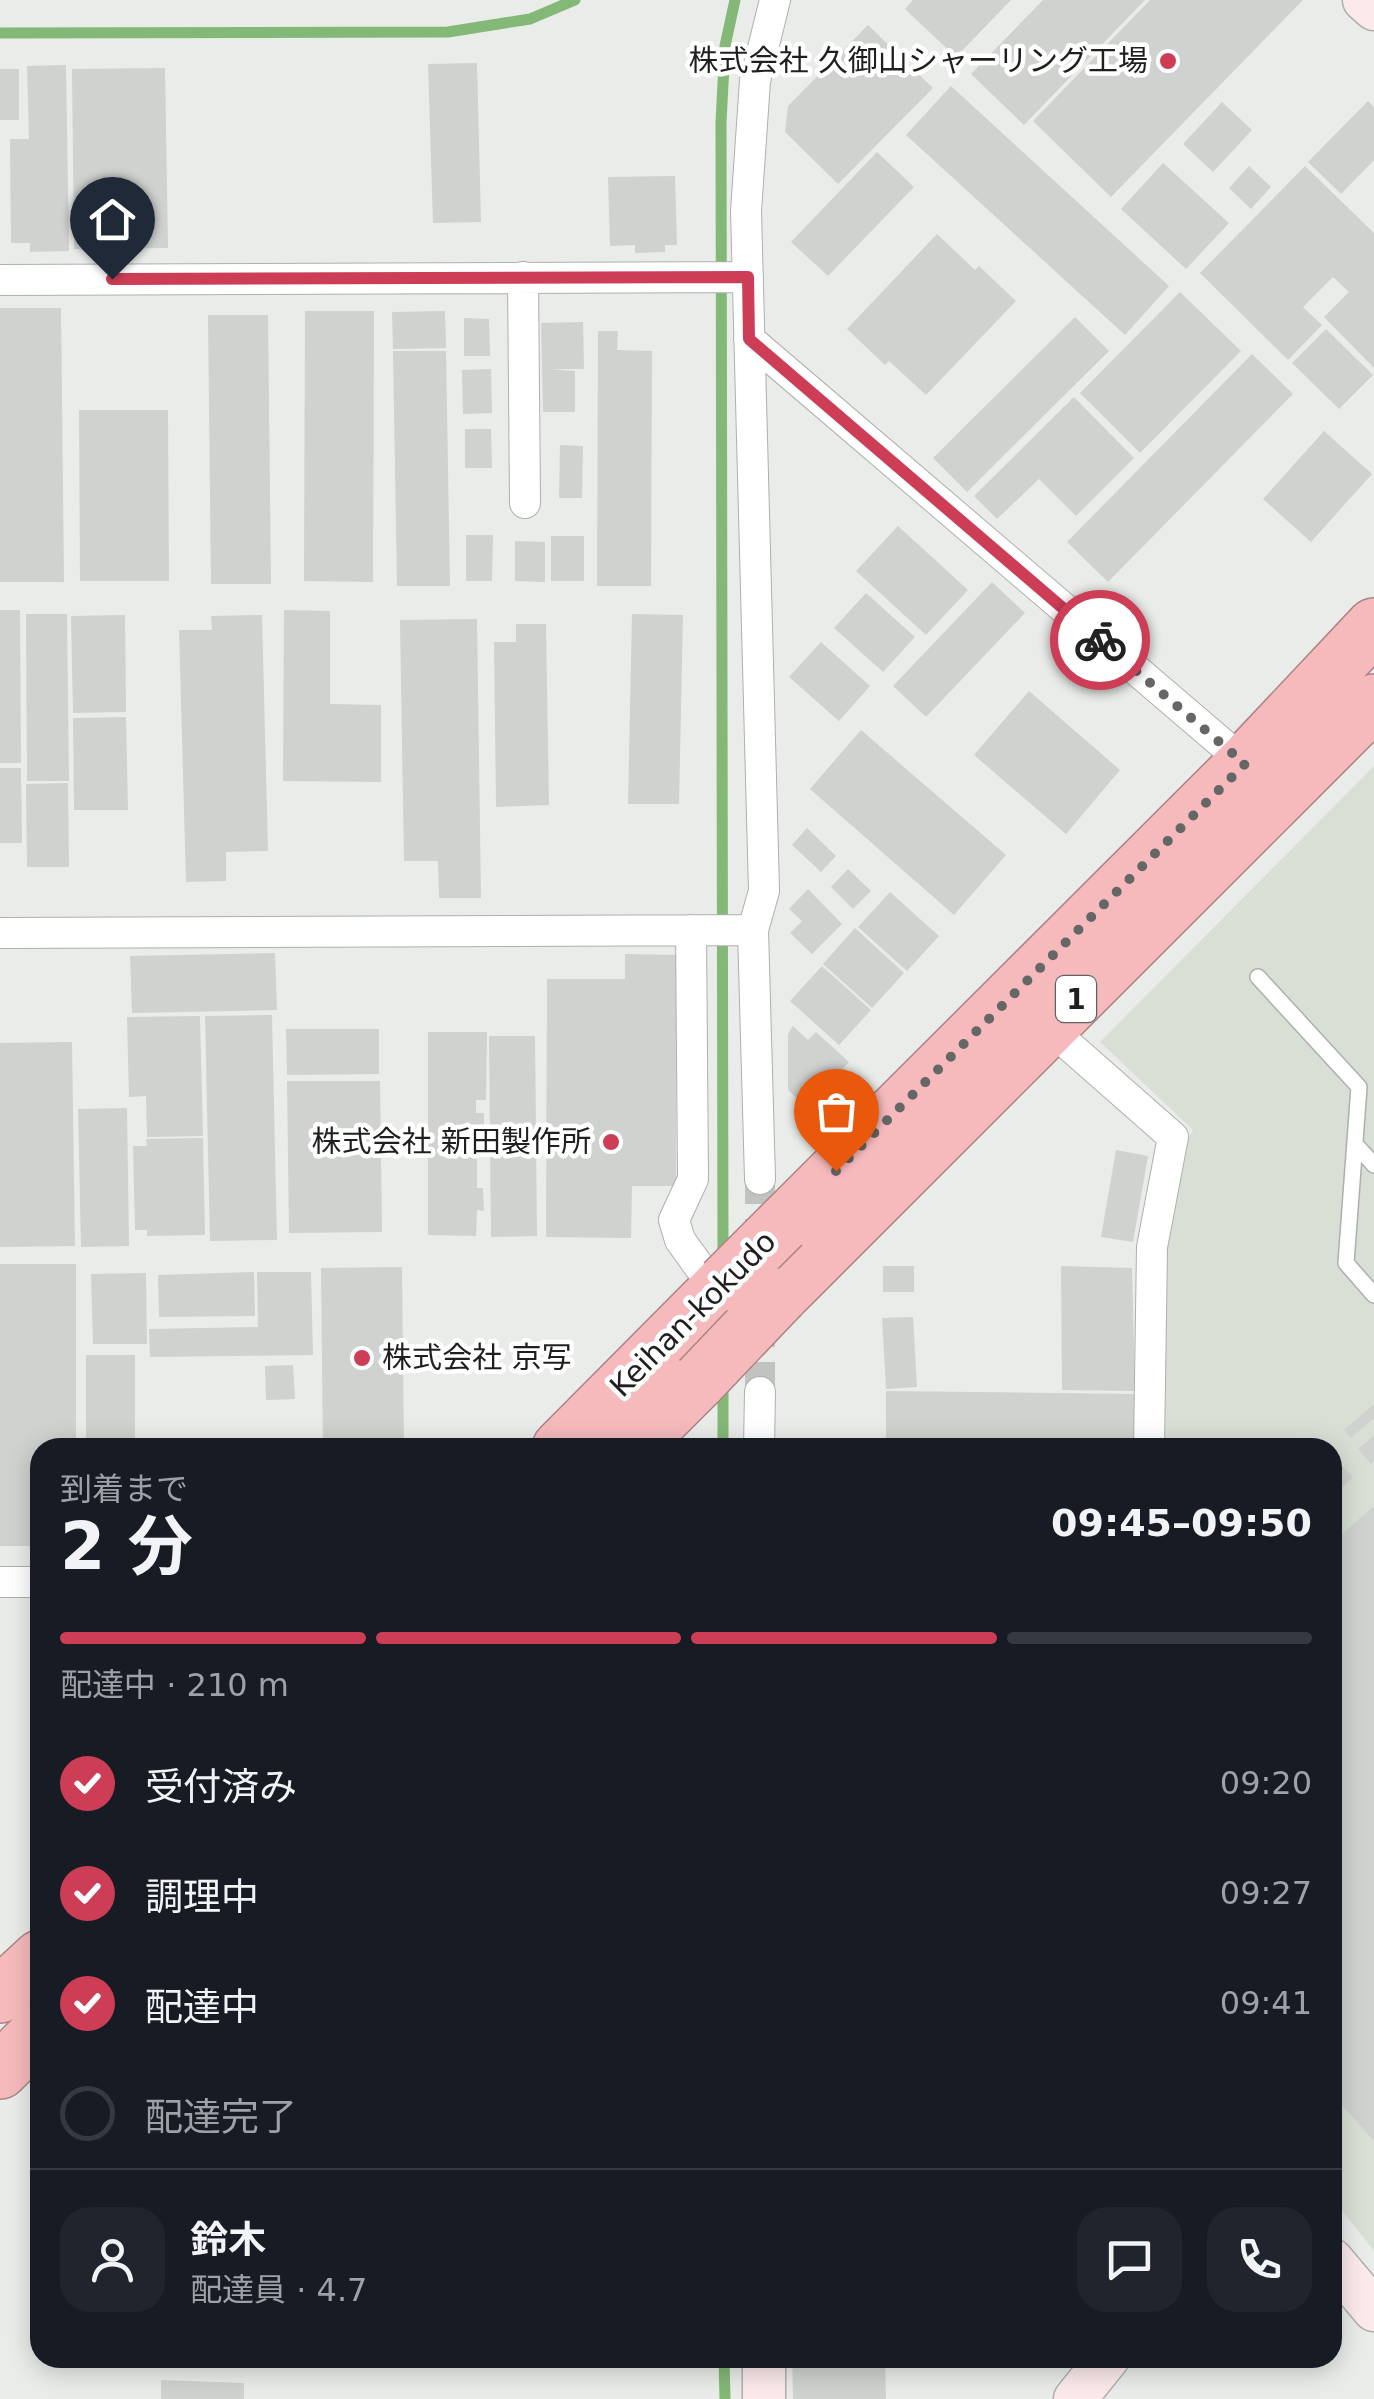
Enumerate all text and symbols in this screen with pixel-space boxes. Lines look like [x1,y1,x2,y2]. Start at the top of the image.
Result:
place label: 株式会社 久御山シャーリング工場 [688,43,1148,78]
marker: 株式会社 久御山シャーリング工場 [1157,50,1179,72]
pin [70,177,155,280]
icon: home [85,192,140,247]
courier [1050,590,1150,690]
icon: bike [1073,613,1128,668]
road number: 1 [1056,976,1096,1022]
pin [794,1069,879,1172]
icon: bag [809,1084,864,1139]
place label: 株式会社 新田製作所 [311,1124,591,1159]
marker: 株式会社 新田製作所 [600,1131,622,1153]
street label: Keihan-kokudo [603,1224,783,1404]
place label: 株式会社 京写 [382,1340,572,1375]
marker: 株式会社 京写 [351,1347,373,1369]
text: 到着まで [60,1470,188,1508]
text: 09:45–09:50 [1051,1501,1312,1545]
text: 2 分 [60,1509,193,1584]
text: 配達中 · 210 m [60,1666,289,1704]
icon: check [60,1756,115,1811]
text: 09:20 [1220,1764,1312,1802]
text: 受付済み [145,1765,297,1809]
icon: check [60,1866,115,1921]
text: 09:27 [1220,1874,1312,1912]
text: 調理中 [145,1875,259,1919]
icon: check [60,1976,115,2031]
text: 09:41 [1220,1984,1312,2022]
text: 配達中 [145,1985,259,2029]
text: 配達完了 [145,2095,297,2139]
button: person [60,2207,165,2312]
button: chat [1077,2207,1182,2312]
button: phone [1207,2207,1312,2312]
text: 鈴木 [190,2218,266,2262]
text: 配達員 · 4.7 [190,2271,367,2309]

